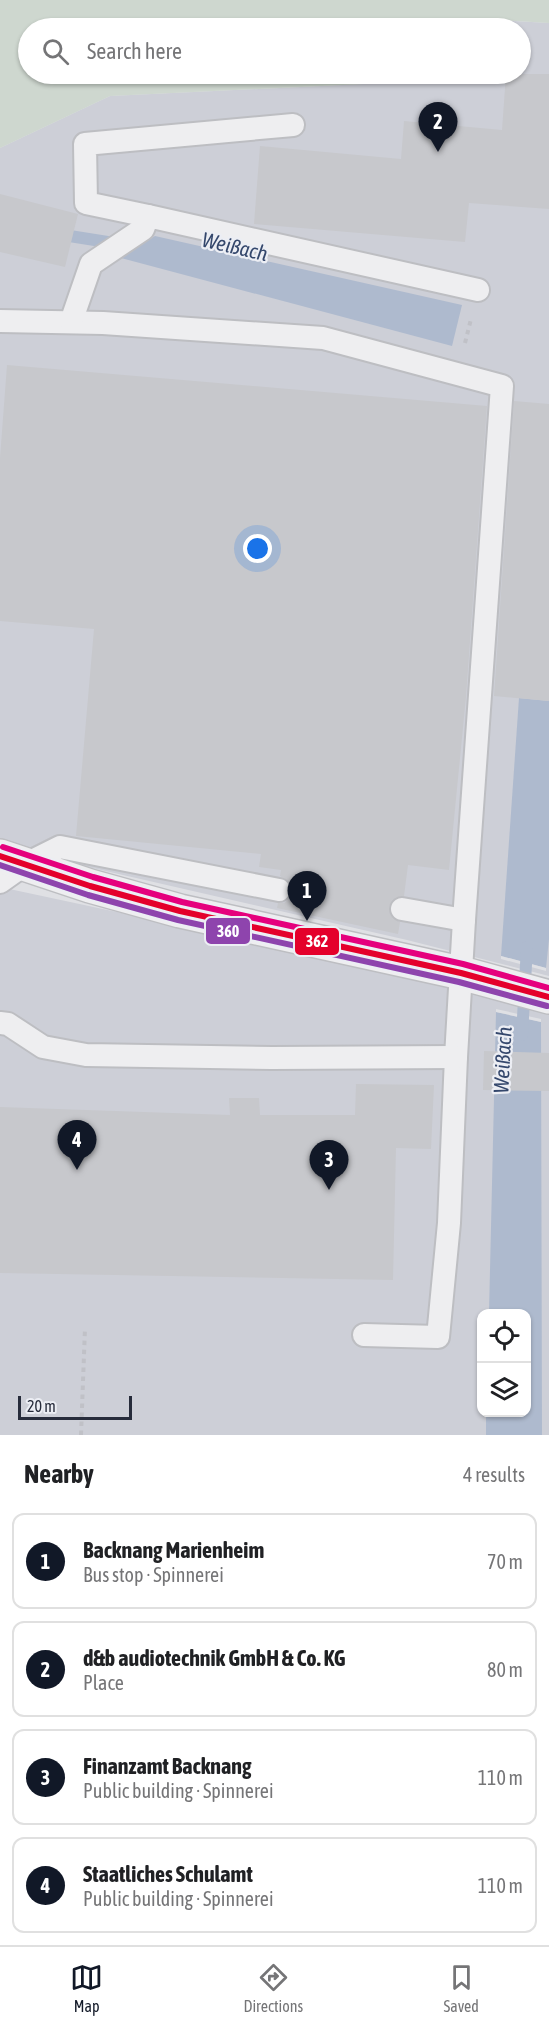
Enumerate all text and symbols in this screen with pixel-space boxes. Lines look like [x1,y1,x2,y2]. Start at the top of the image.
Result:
search box [18,18,531,84]
icon: search [39,35,72,68]
text: Search here [87,38,182,64]
pin: 2 [418,102,458,152]
water label: Weißach [200,227,270,265]
your location [243,534,272,563]
pin: 1 [288,872,326,921]
line badge: 360 [205,917,251,945]
text: 360 [217,922,240,940]
line badge: 362 [294,927,340,956]
text: 362 [306,932,328,950]
water label: Weißach [488,1026,516,1094]
pin: 4 [58,1120,97,1170]
pin: 3 [310,1140,348,1190]
map controls [477,1309,531,1417]
button: locate [477,1309,531,1363]
button: layers [477,1363,531,1417]
scale bar [18,1393,132,1420]
text: 20 m [27,1397,56,1415]
text: Nearby [24,1459,94,1489]
text: 4 results [463,1463,525,1486]
text: Backnang Marienheim [83,1537,264,1563]
text: 1 [41,1550,50,1573]
text: 70 m [487,1550,523,1573]
text: Bus stop · Spinnerei [83,1563,224,1586]
text: d&b audiotechnik GmbH & Co. KG [83,1645,345,1671]
text: 2 [41,1658,50,1681]
text: 80 m [487,1658,523,1681]
text: Place [83,1671,124,1694]
text: Finanzamt Backnang [83,1753,251,1779]
text: 3 [41,1766,50,1789]
text: 110 m [478,1766,523,1789]
text: Public building · Spinnerei [83,1779,274,1802]
text: Staatliches Schulamt [83,1861,253,1887]
text: 4 [41,1874,50,1897]
text: 110 m [478,1874,523,1897]
text: Public building · Spinnerei [83,1887,274,1910]
tab: Map [70,1961,103,2015]
tab: Directions [243,1961,303,2015]
tab: Saved [443,1961,479,2015]

